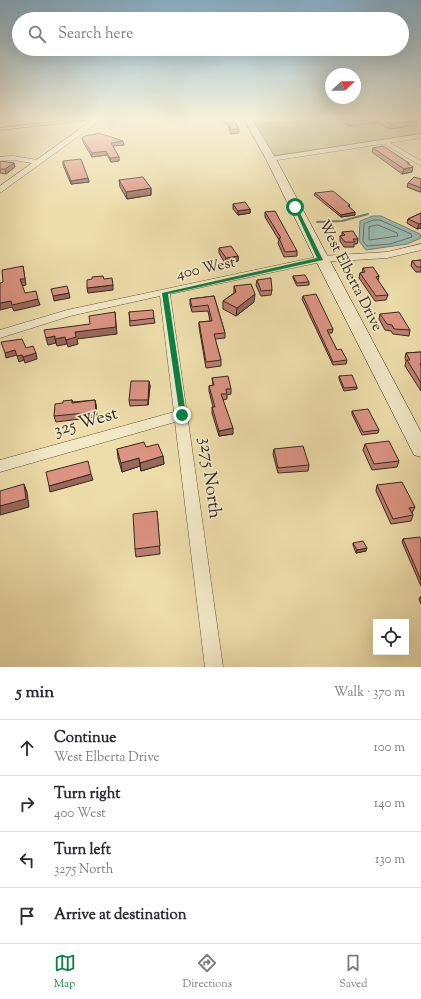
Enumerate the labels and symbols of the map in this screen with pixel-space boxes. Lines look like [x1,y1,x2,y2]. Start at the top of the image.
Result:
north arrow [325,68,361,104]
route start [286,198,304,216]
street label: West Elberta Drive [313,217,387,335]
street label: 400 West [175,253,237,285]
street label: 325 West [51,401,121,445]
route end [173,406,191,424]
street label: 3275 North [191,436,227,521]

